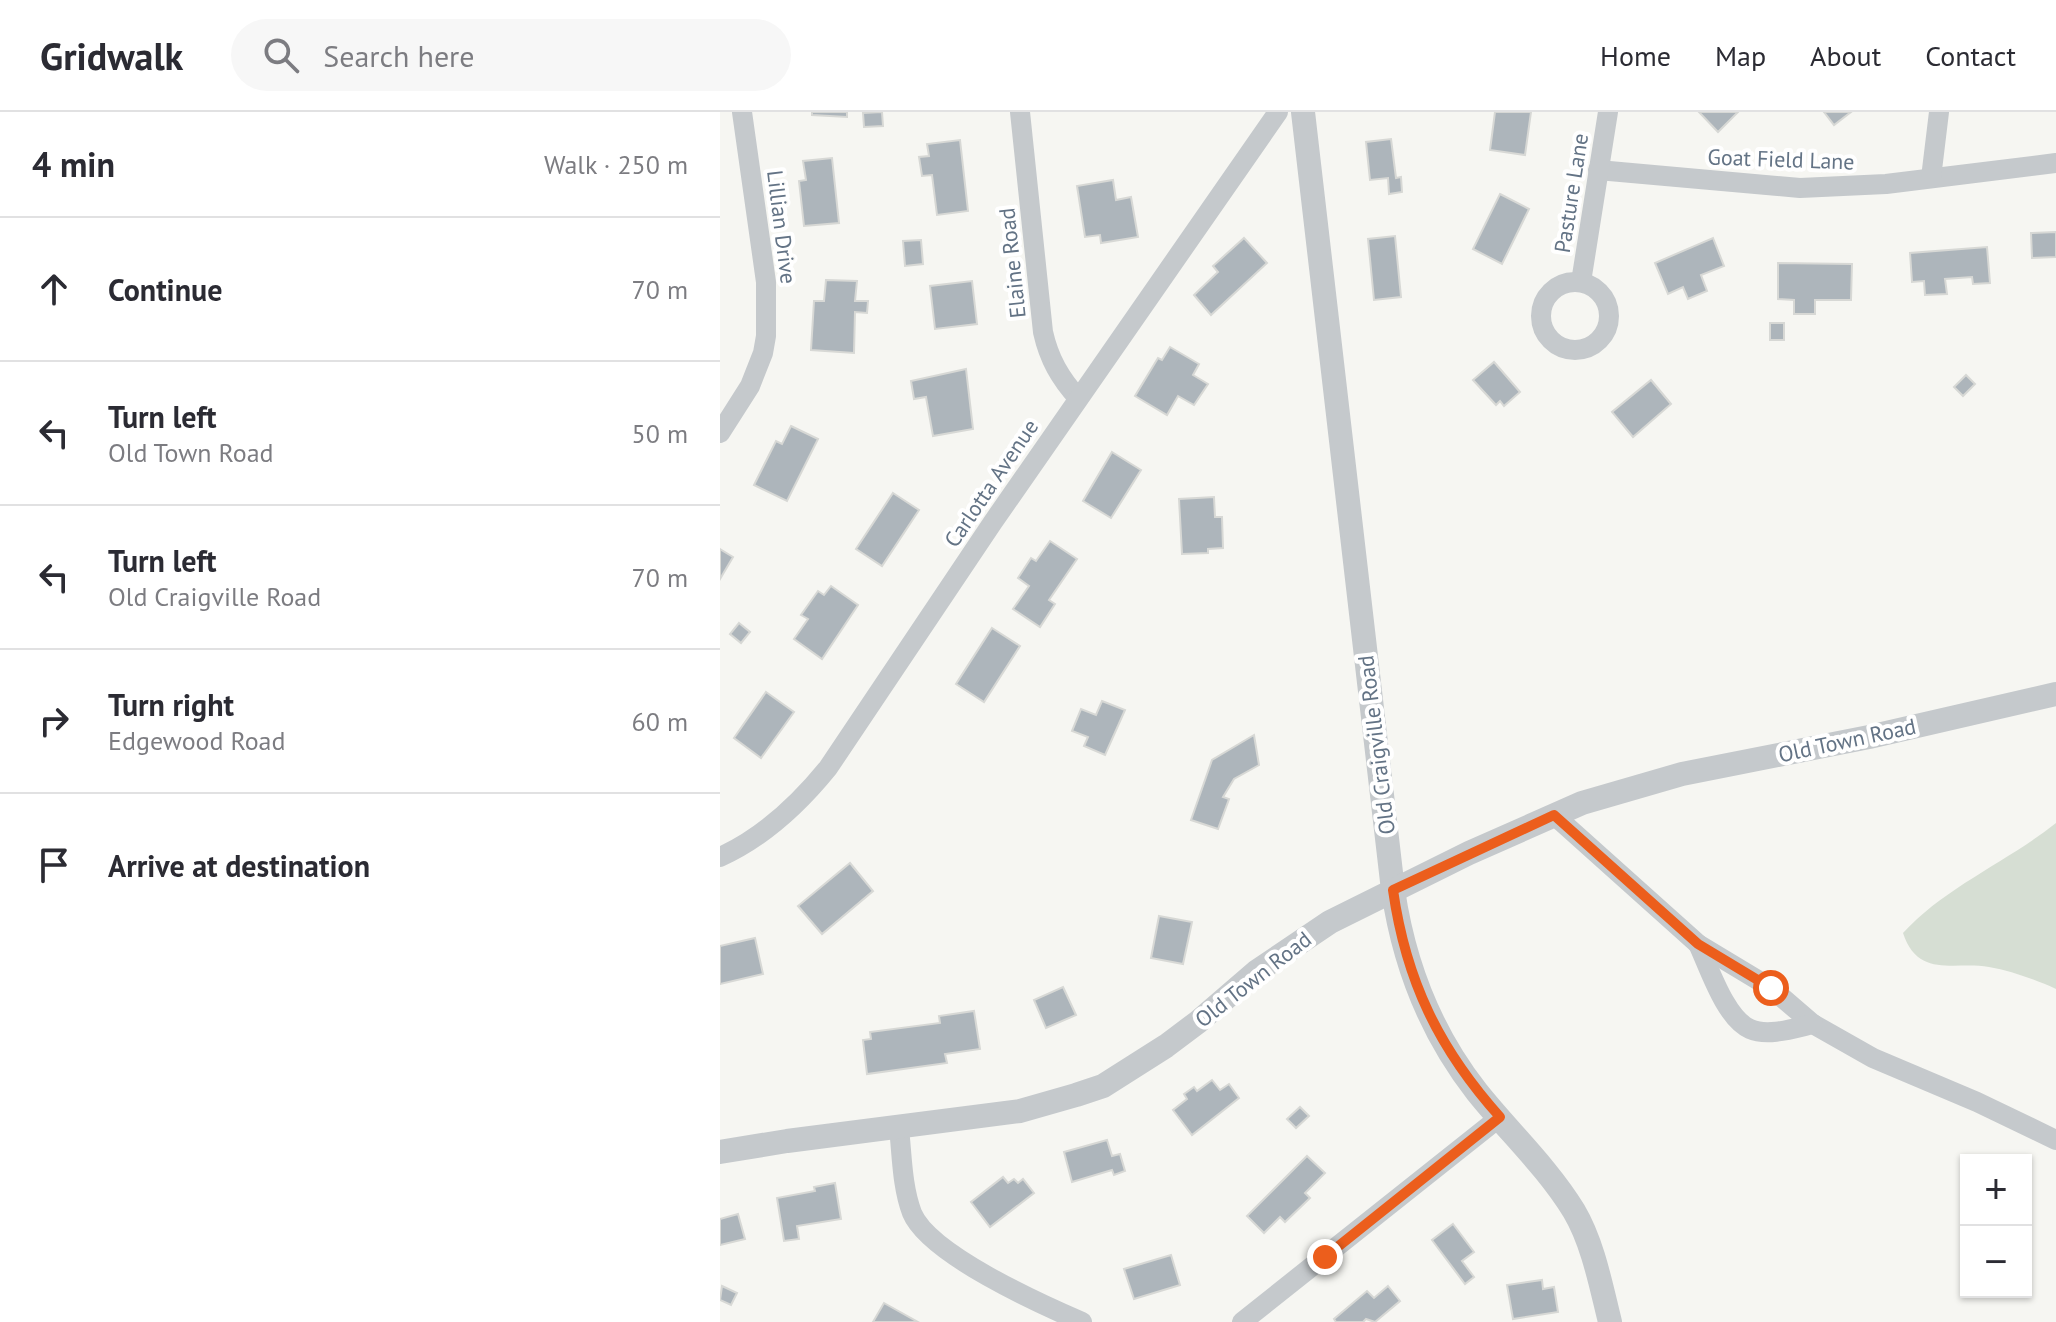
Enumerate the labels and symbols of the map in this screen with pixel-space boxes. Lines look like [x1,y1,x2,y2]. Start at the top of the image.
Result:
street label: Pasture Lane [1548,131,1594,255]
street label: Goat Field Lane [1707,142,1855,176]
street label: Lillian Drive [761,169,803,285]
street label: Elaine Road [992,206,1032,320]
street label: Carlotta Avenue [938,414,1044,552]
street label: Old Craigville Road [1351,654,1401,836]
street label: Old Town Road [1776,712,1918,768]
street label: Old Town Road [1189,925,1317,1033]
route start [1753,970,1789,1006]
route end [1307,1239,1343,1275]

